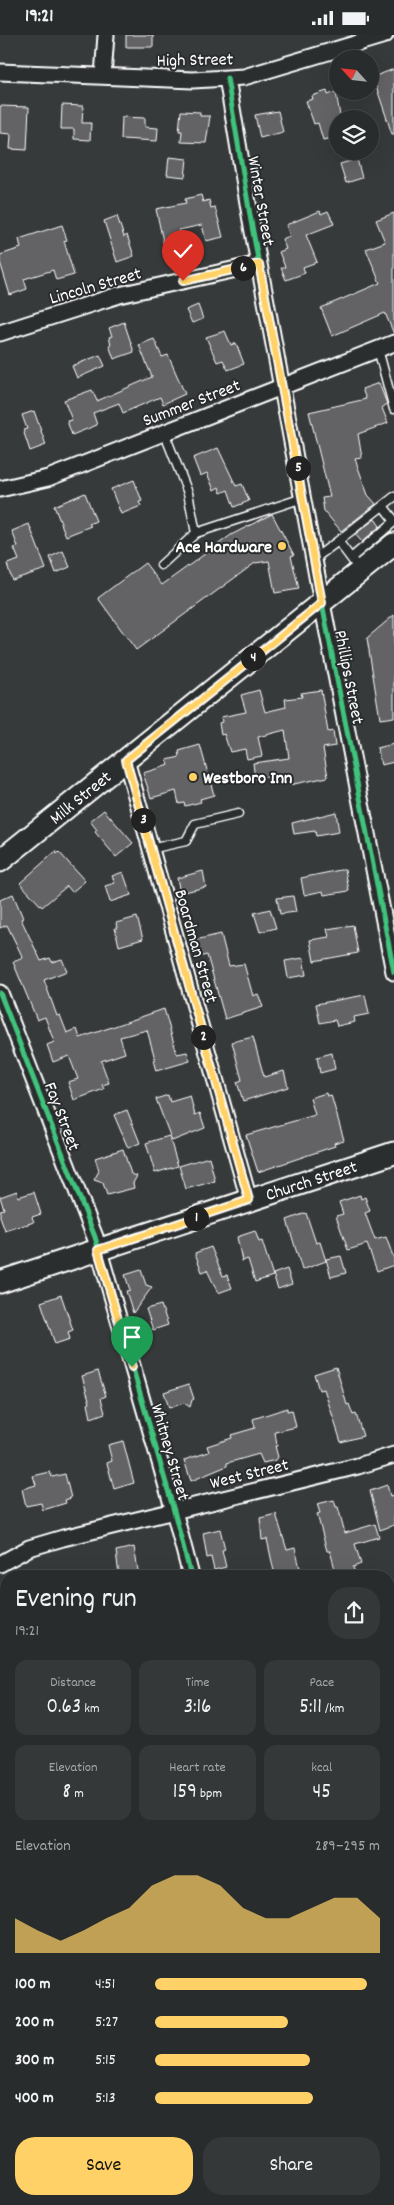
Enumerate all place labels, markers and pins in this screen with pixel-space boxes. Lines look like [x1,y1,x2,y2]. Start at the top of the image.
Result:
pin [162,230,204,281]
pin: 6 [230,255,256,281]
pin: 5 [286,455,310,481]
place label: Ace Hardware [175,536,272,561]
marker: Ace Hardware [276,540,288,552]
pin: 4 [240,645,266,671]
place label: Westboro Inn [203,767,292,792]
marker: Westboro Inn [187,771,199,783]
pin: 3 [130,807,156,833]
pin: 2 [190,1025,216,1049]
pin: 1 [184,1205,208,1231]
pin [111,1316,153,1367]

